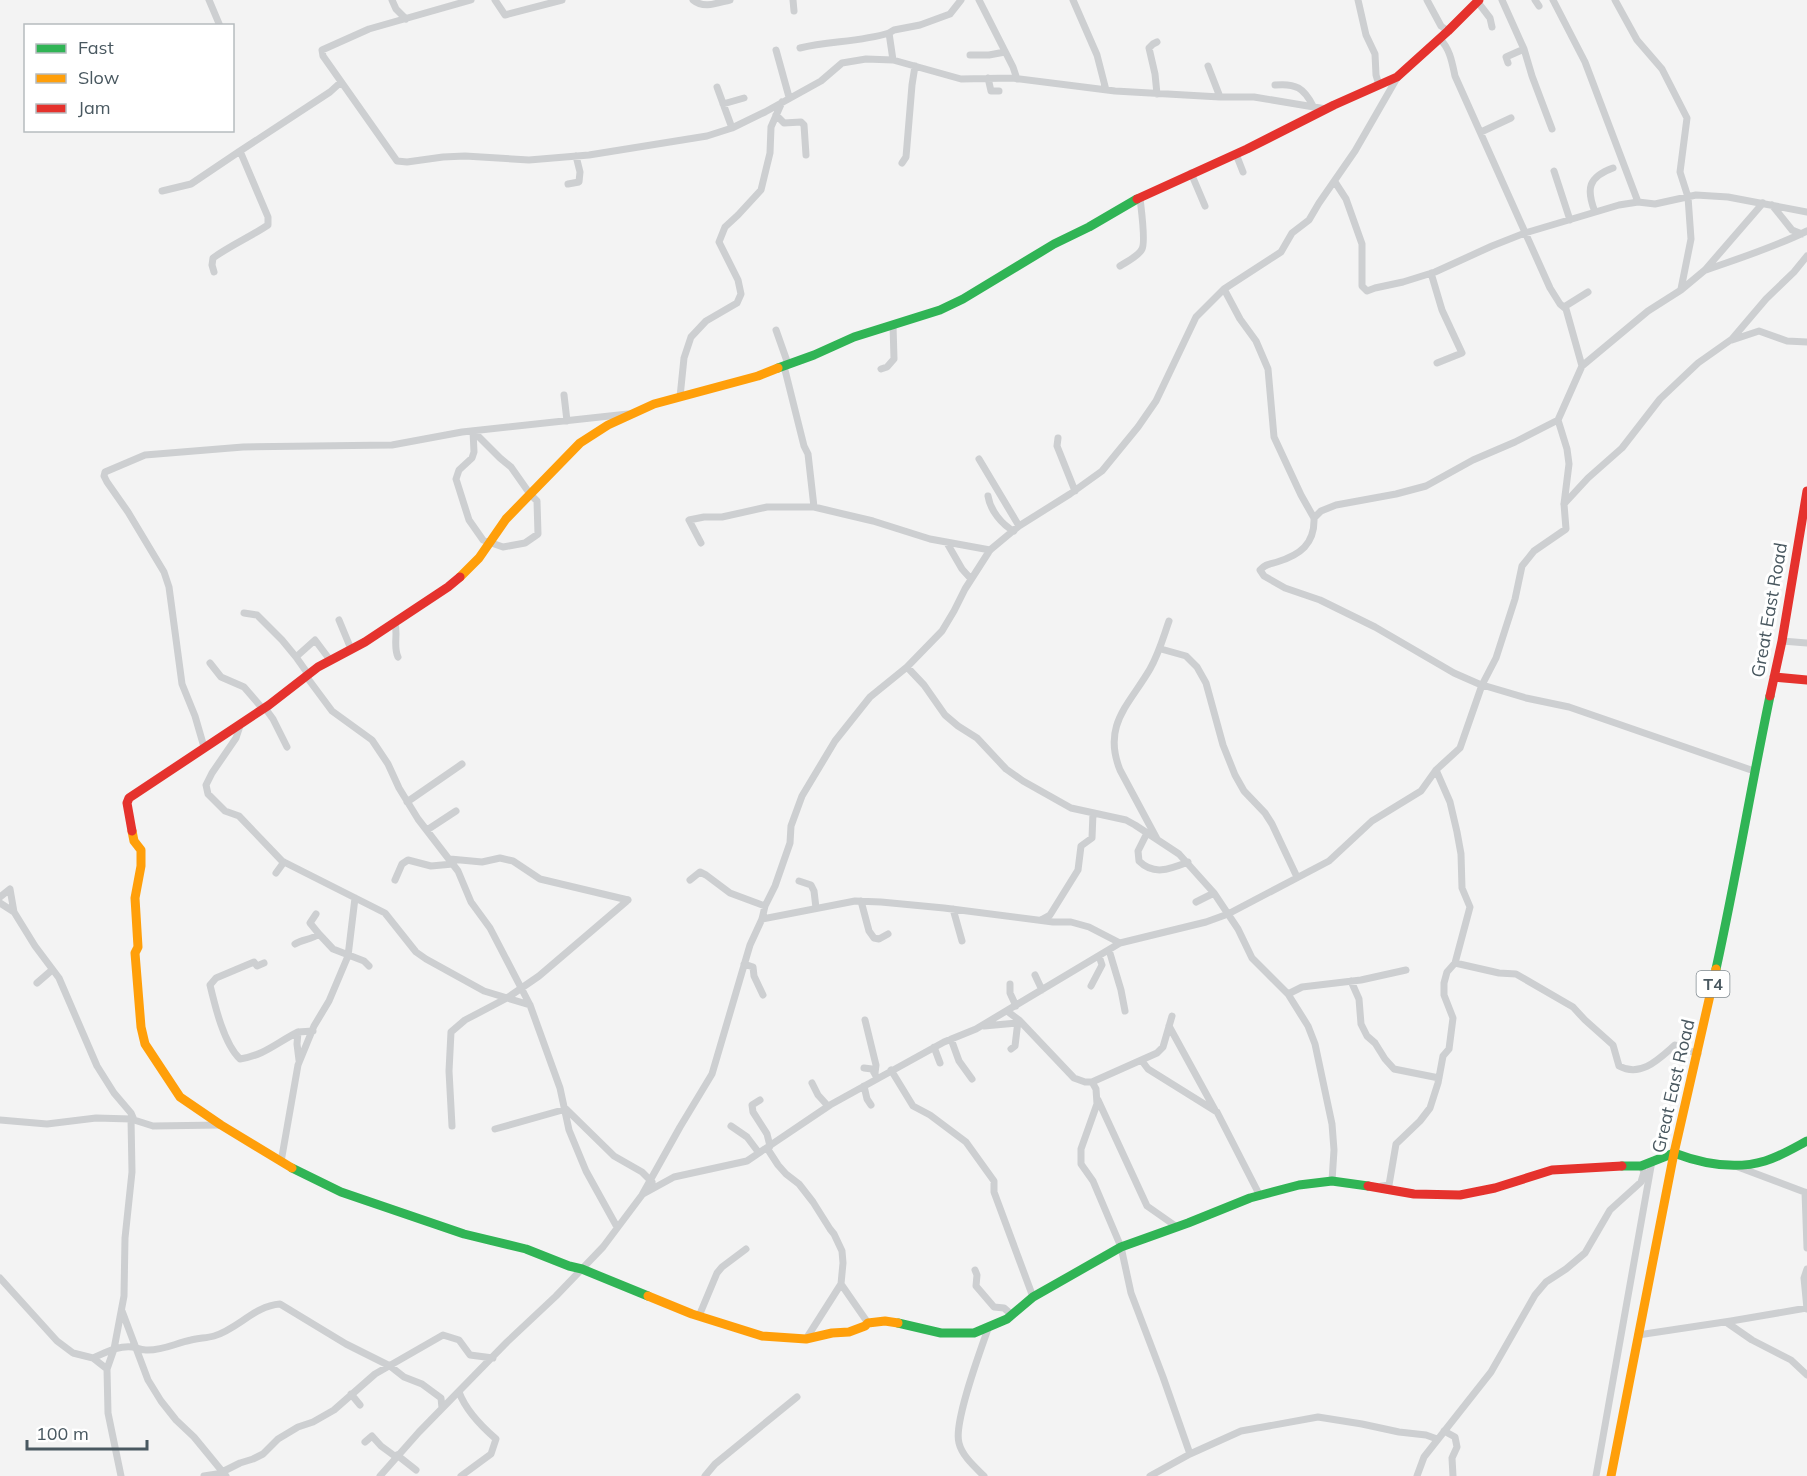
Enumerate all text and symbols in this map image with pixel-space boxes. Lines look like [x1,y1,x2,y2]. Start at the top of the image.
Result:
legend [24,24,234,132]
text: Fast [78,36,114,59]
text: Slow [78,66,120,89]
text: Jam [78,96,111,119]
street label: Great East Road [1746,541,1792,679]
road number: T4 [1696,971,1730,997]
street label: Great East Road [1646,1017,1700,1155]
scale bar [27,1413,147,1451]
text: 100 m [36,1422,89,1445]

